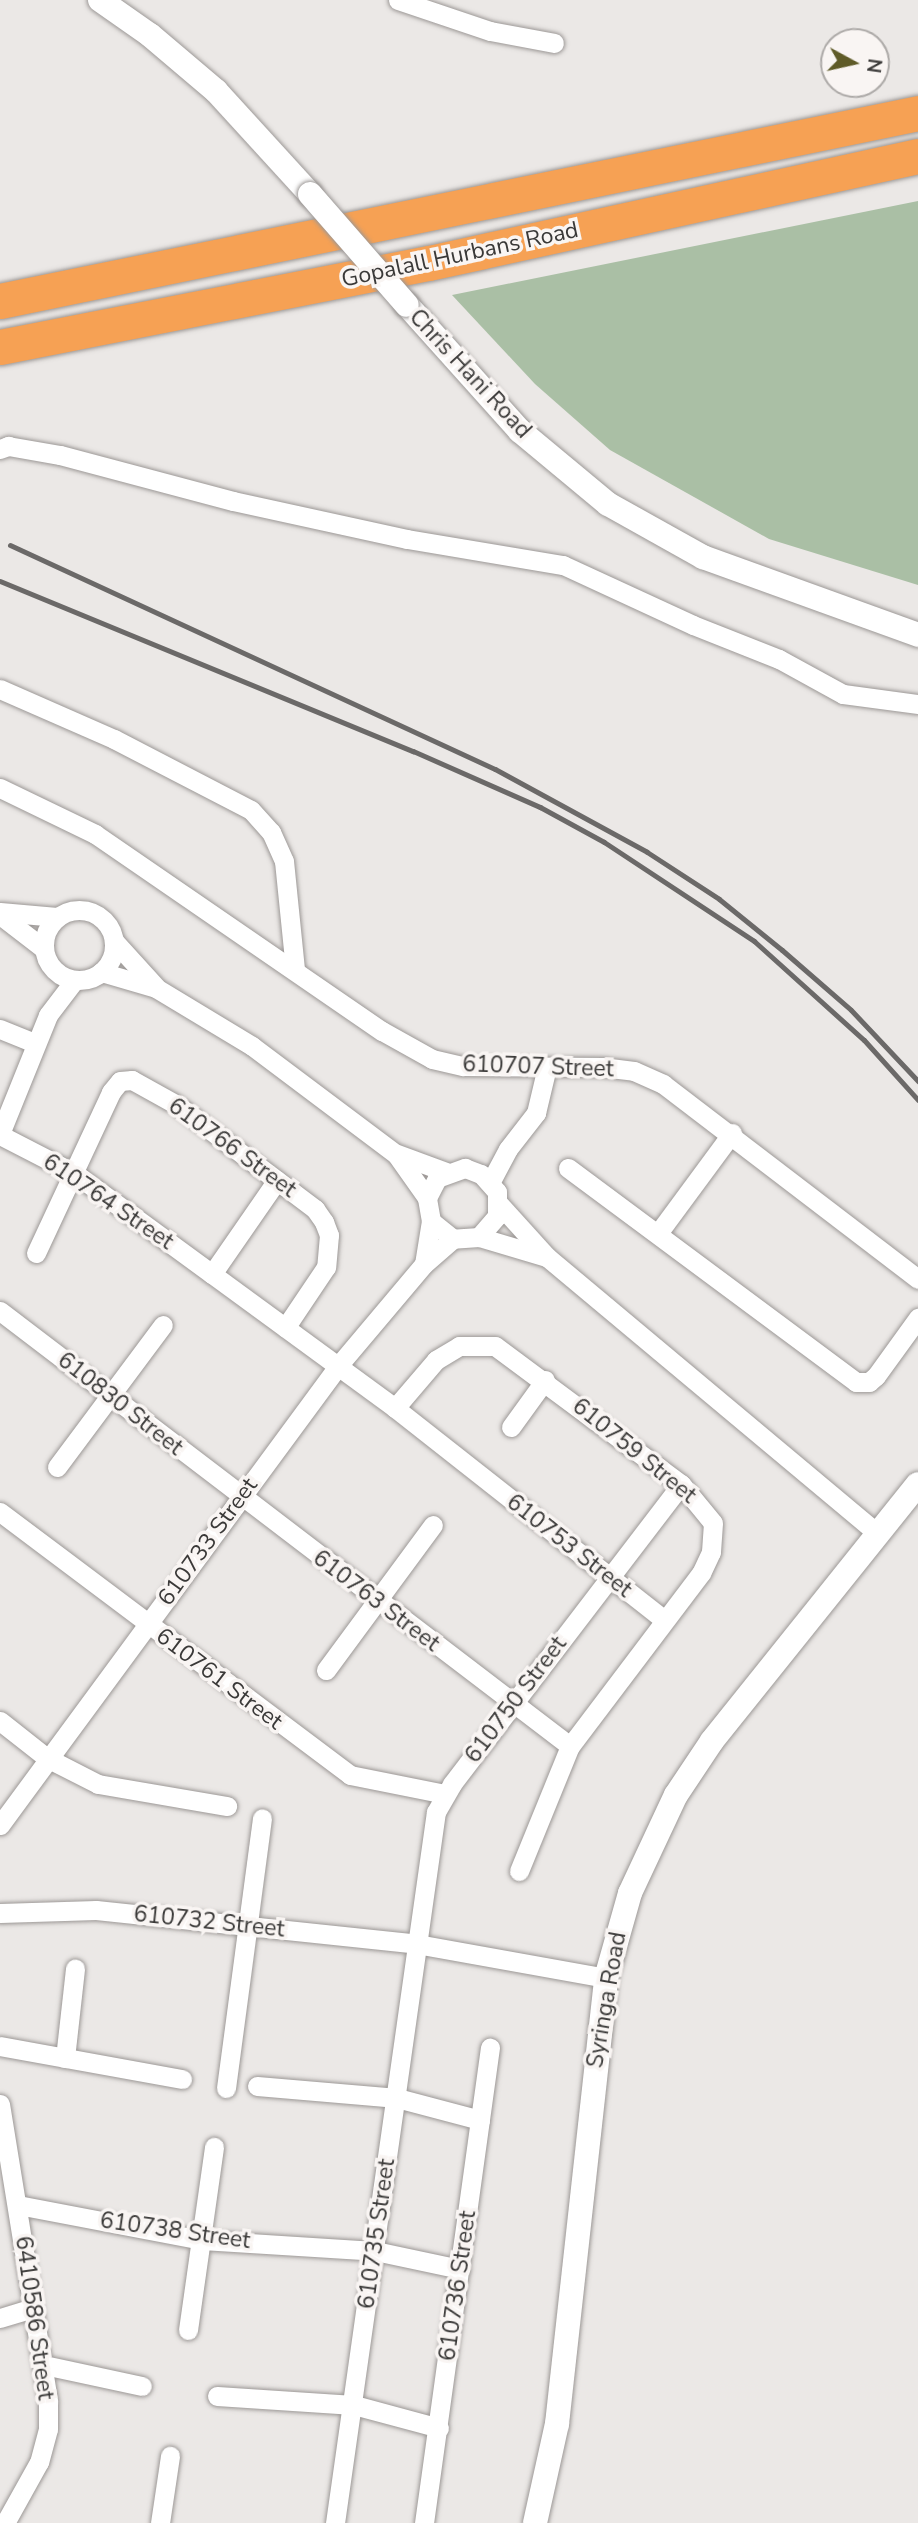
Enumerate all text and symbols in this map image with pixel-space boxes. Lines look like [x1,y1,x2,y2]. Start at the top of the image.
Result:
north arrow [820,28,890,98]
text: N [860,57,888,74]
street label: Gopalall Hurbans Road [339,216,581,294]
street label: Chris Hani Road [403,304,537,444]
street label: 610707 Street [462,1051,614,1083]
street label: 610766 Street [163,1092,301,1204]
street label: 610764 Street [37,1148,179,1256]
street label: 610830 Street [52,1347,188,1461]
street label: 610759 Street [566,1393,702,1509]
street label: 610733 Street [152,1473,264,1611]
street label: 610753 Street [501,1489,637,1603]
street label: 610763 Street [307,1544,445,1658]
street label: 610761 Street [150,1622,288,1736]
street label: 610750 Street [459,1631,573,1769]
street label: 610732 Street [132,1900,286,1944]
street label: Syringa Road [581,1930,633,2070]
street label: 610735 Street [353,2157,401,2311]
street label: 610738 Street [98,2207,252,2255]
street label: 610736 Street [434,2209,482,2363]
street label: 6410586 Street [9,2234,59,2402]

